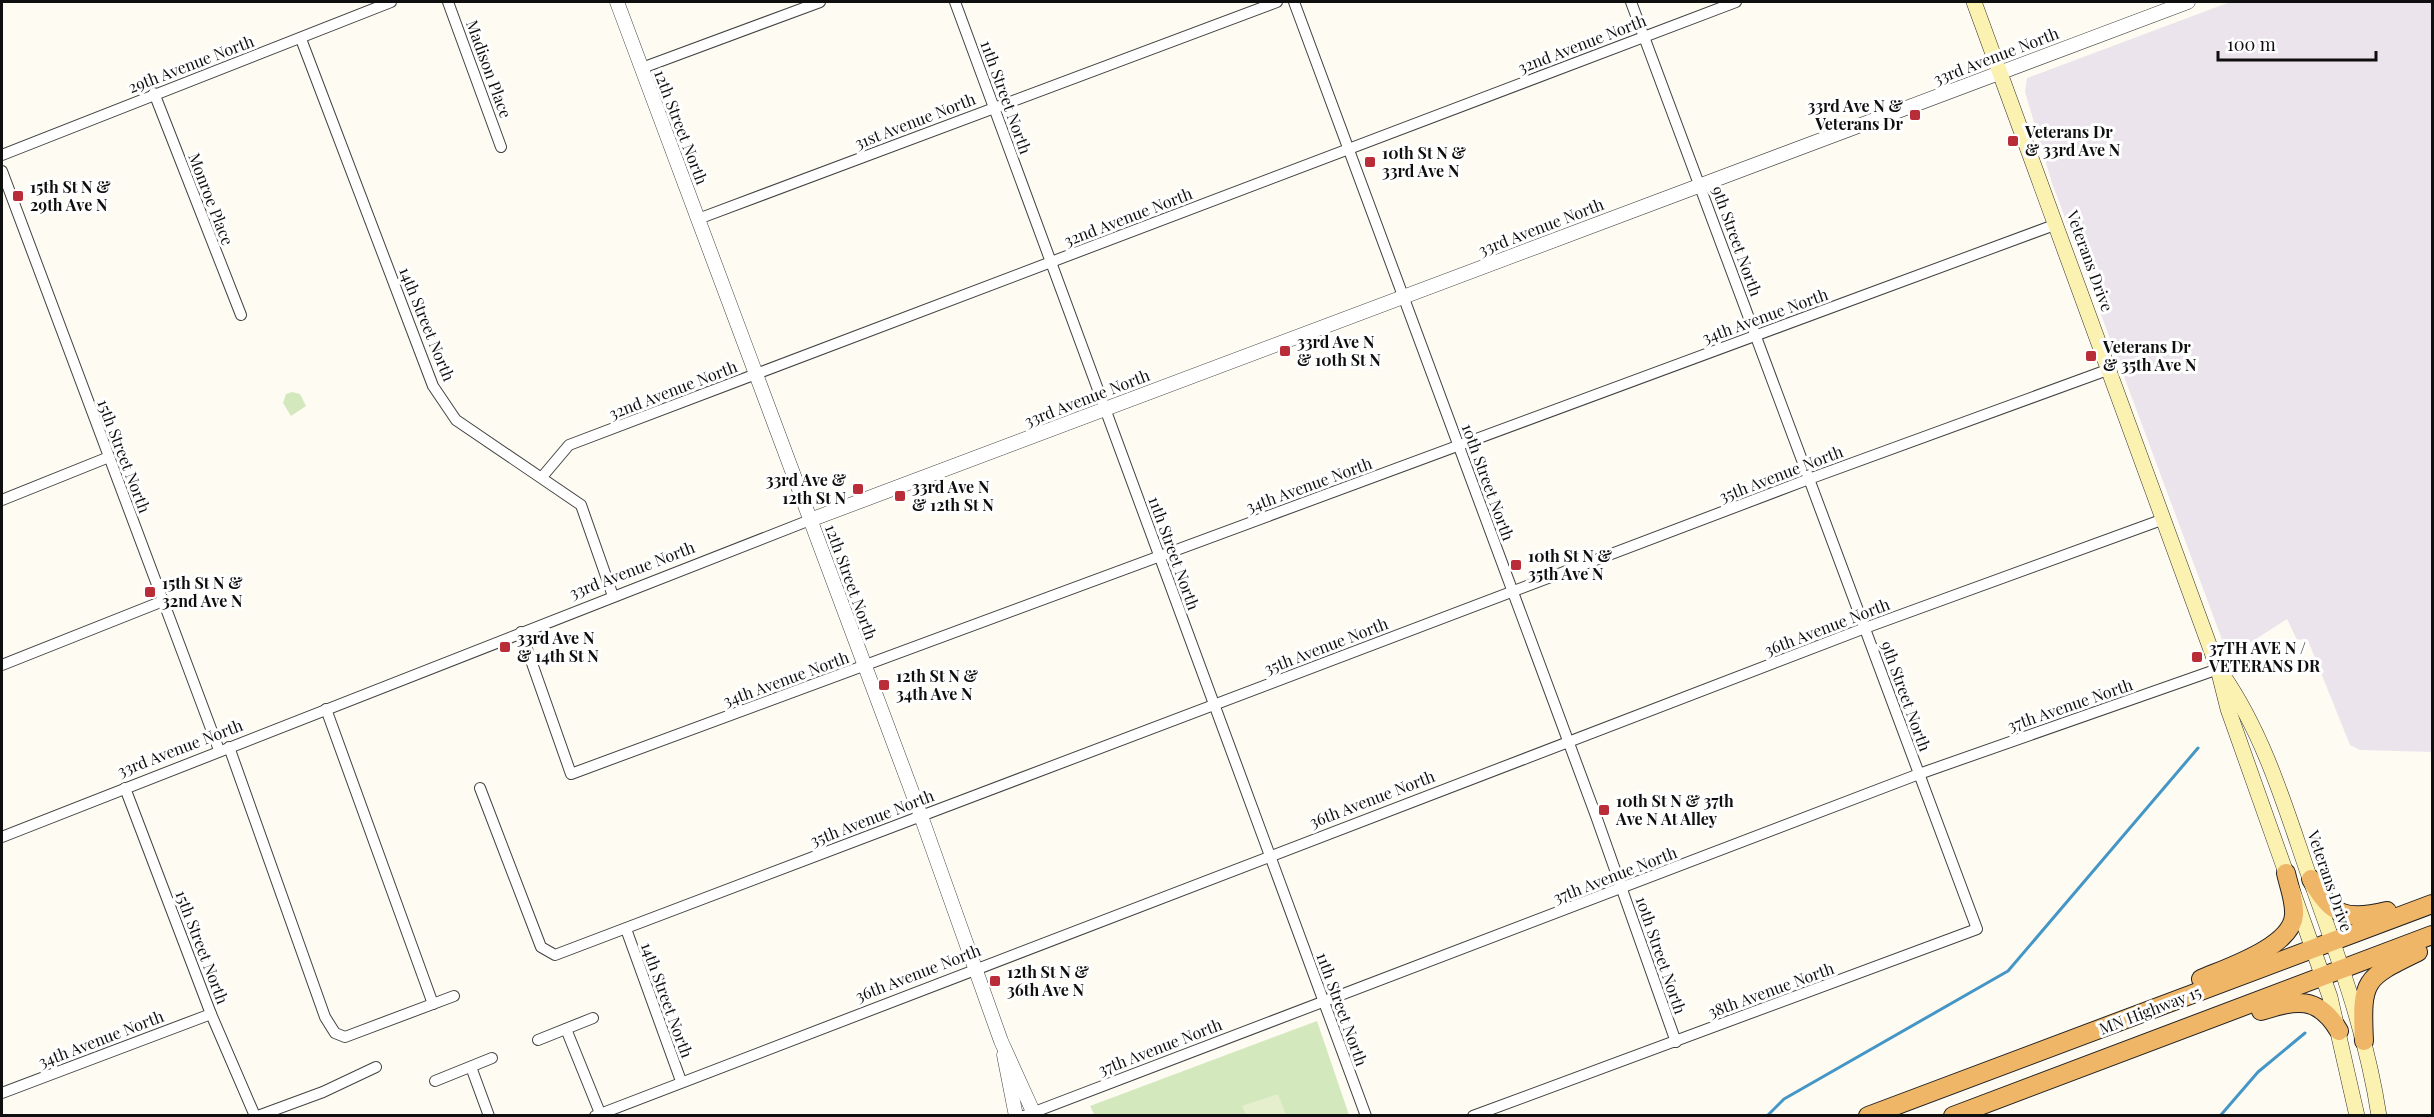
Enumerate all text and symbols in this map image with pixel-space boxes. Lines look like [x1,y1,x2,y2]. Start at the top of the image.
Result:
street label: 32nd Avenue North [1515,9,1650,78]
street label: Madison Place [462,17,517,121]
street label: 33rd Avenue North [1930,22,2062,89]
scale bar [2218,24,2376,62]
street label: 29th Avenue North [125,30,257,97]
text: 100 m [2227,32,2276,56]
street label: 11th Street North [976,37,1037,157]
street label: 12th Street North [650,66,713,188]
street label: 31st Avenue North [851,88,979,153]
place label: 33rd Ave N & Veterans Dr [1807,95,1904,134]
marker: 33rd Ave N & Veterans Dr [1908,108,1922,122]
place label: Veterans Dr & 33rd Ave N [2024,121,2121,160]
marker: Veterans Dr & 33rd Ave N [2006,134,2020,148]
place label: 10th St N & 33rd Ave N [1382,142,1466,181]
street label: Monroe Place [184,150,239,248]
marker: 10th St N & 33rd Ave N [1363,155,1377,169]
place label: 15th St N & 29th Ave N [30,176,111,215]
street label: 32nd Avenue North [1061,182,1196,251]
street label: 9th Street North [1708,183,1767,299]
marker: 15th St N & 29th Ave N [11,189,25,203]
street label: 33rd Avenue North [1475,193,1607,260]
street label: Veterans Drive [2062,207,2118,314]
street label: 14th Street North [395,264,460,385]
street label: 34th Avenue North [1699,283,1831,348]
place label: 33rd Ave N & 10th St N [1297,331,1381,370]
place label: Veterans Dr & 35th Ave N [2102,336,2197,375]
marker: 33rd Ave N & 10th St N [1278,344,1292,358]
marker: Veterans Dr & 35th Ave N [2084,349,2098,363]
street label: 32nd Avenue North [606,355,741,424]
street label: 33rd Avenue North [1021,364,1153,431]
street label: 15th Street North [93,396,156,516]
street label: 10th Street North [1458,420,1520,544]
street label: 35th Avenue North [1716,440,1846,507]
street label: 34th Avenue North [1243,452,1375,517]
place label: 33rd Ave & 12th St N [766,469,847,508]
place label: 33rd Ave N & 12th St N [912,476,994,515]
marker: 33rd Ave & 12th St N [851,482,865,496]
marker: 33rd Ave N & 12th St N [893,489,907,503]
street label: 11th Street North [1144,493,1205,613]
street label: 12th Street North [821,521,882,643]
street label: 33rd Avenue North [566,536,698,603]
place label: 10th St N & 35th Ave N [1528,545,1612,584]
marker: 10th St N & 35th Ave N [1509,558,1523,572]
place label: 15th St N & 32nd Ave N [162,572,243,611]
marker: 15th St N & 32nd Ave N [143,585,157,599]
street label: 36th Avenue North [1761,593,1893,660]
street label: 35th Avenue North [1261,612,1391,679]
place label: 33rd Ave N & 14th St N [517,627,599,666]
place label: 37TH AVE N / VETERANS DR [2208,637,2321,676]
street label: 9th Street North [1877,638,1936,754]
marker: 33rd Ave N & 14th St N [498,640,512,654]
street label: 34th Avenue North [720,646,852,711]
marker: 37TH AVE N / VETERANS DR [2190,650,2204,664]
place label: 12th St N & 34th Ave N [896,665,978,704]
street label: 37th Avenue North [2004,673,2136,736]
marker: 12th St N & 34th Ave N [877,678,891,692]
street label: 33rd Avenue North [114,714,246,781]
street label: 36th Avenue North [1306,765,1438,832]
street label: 35th Avenue North [807,784,937,851]
place label: 10th St N & 37th Ave N At Alley [1615,790,1734,829]
marker: 10th St N & 37th Ave N At Alley [1597,803,1611,817]
street label: Veterans Drive [2303,826,2358,934]
street label: 37th Avenue North [1550,841,1680,908]
street label: 15th Street North [171,887,234,1007]
street label: 10th Street North [1631,893,1692,1017]
street label: 14th Street North [637,939,698,1061]
street label: 36th Avenue North [852,939,984,1006]
street label: 11th Street North [1312,949,1373,1069]
street label: 38th Avenue North [1705,957,1837,1022]
place label: 12th St N & 36th Ave N [1007,961,1089,1000]
marker: 12th St N & 36th Ave N [988,974,1002,988]
street label: MN Highway 15 [2096,980,2204,1039]
street label: 34th Avenue North [35,1005,167,1072]
street label: 37th Avenue North [1095,1013,1225,1080]

